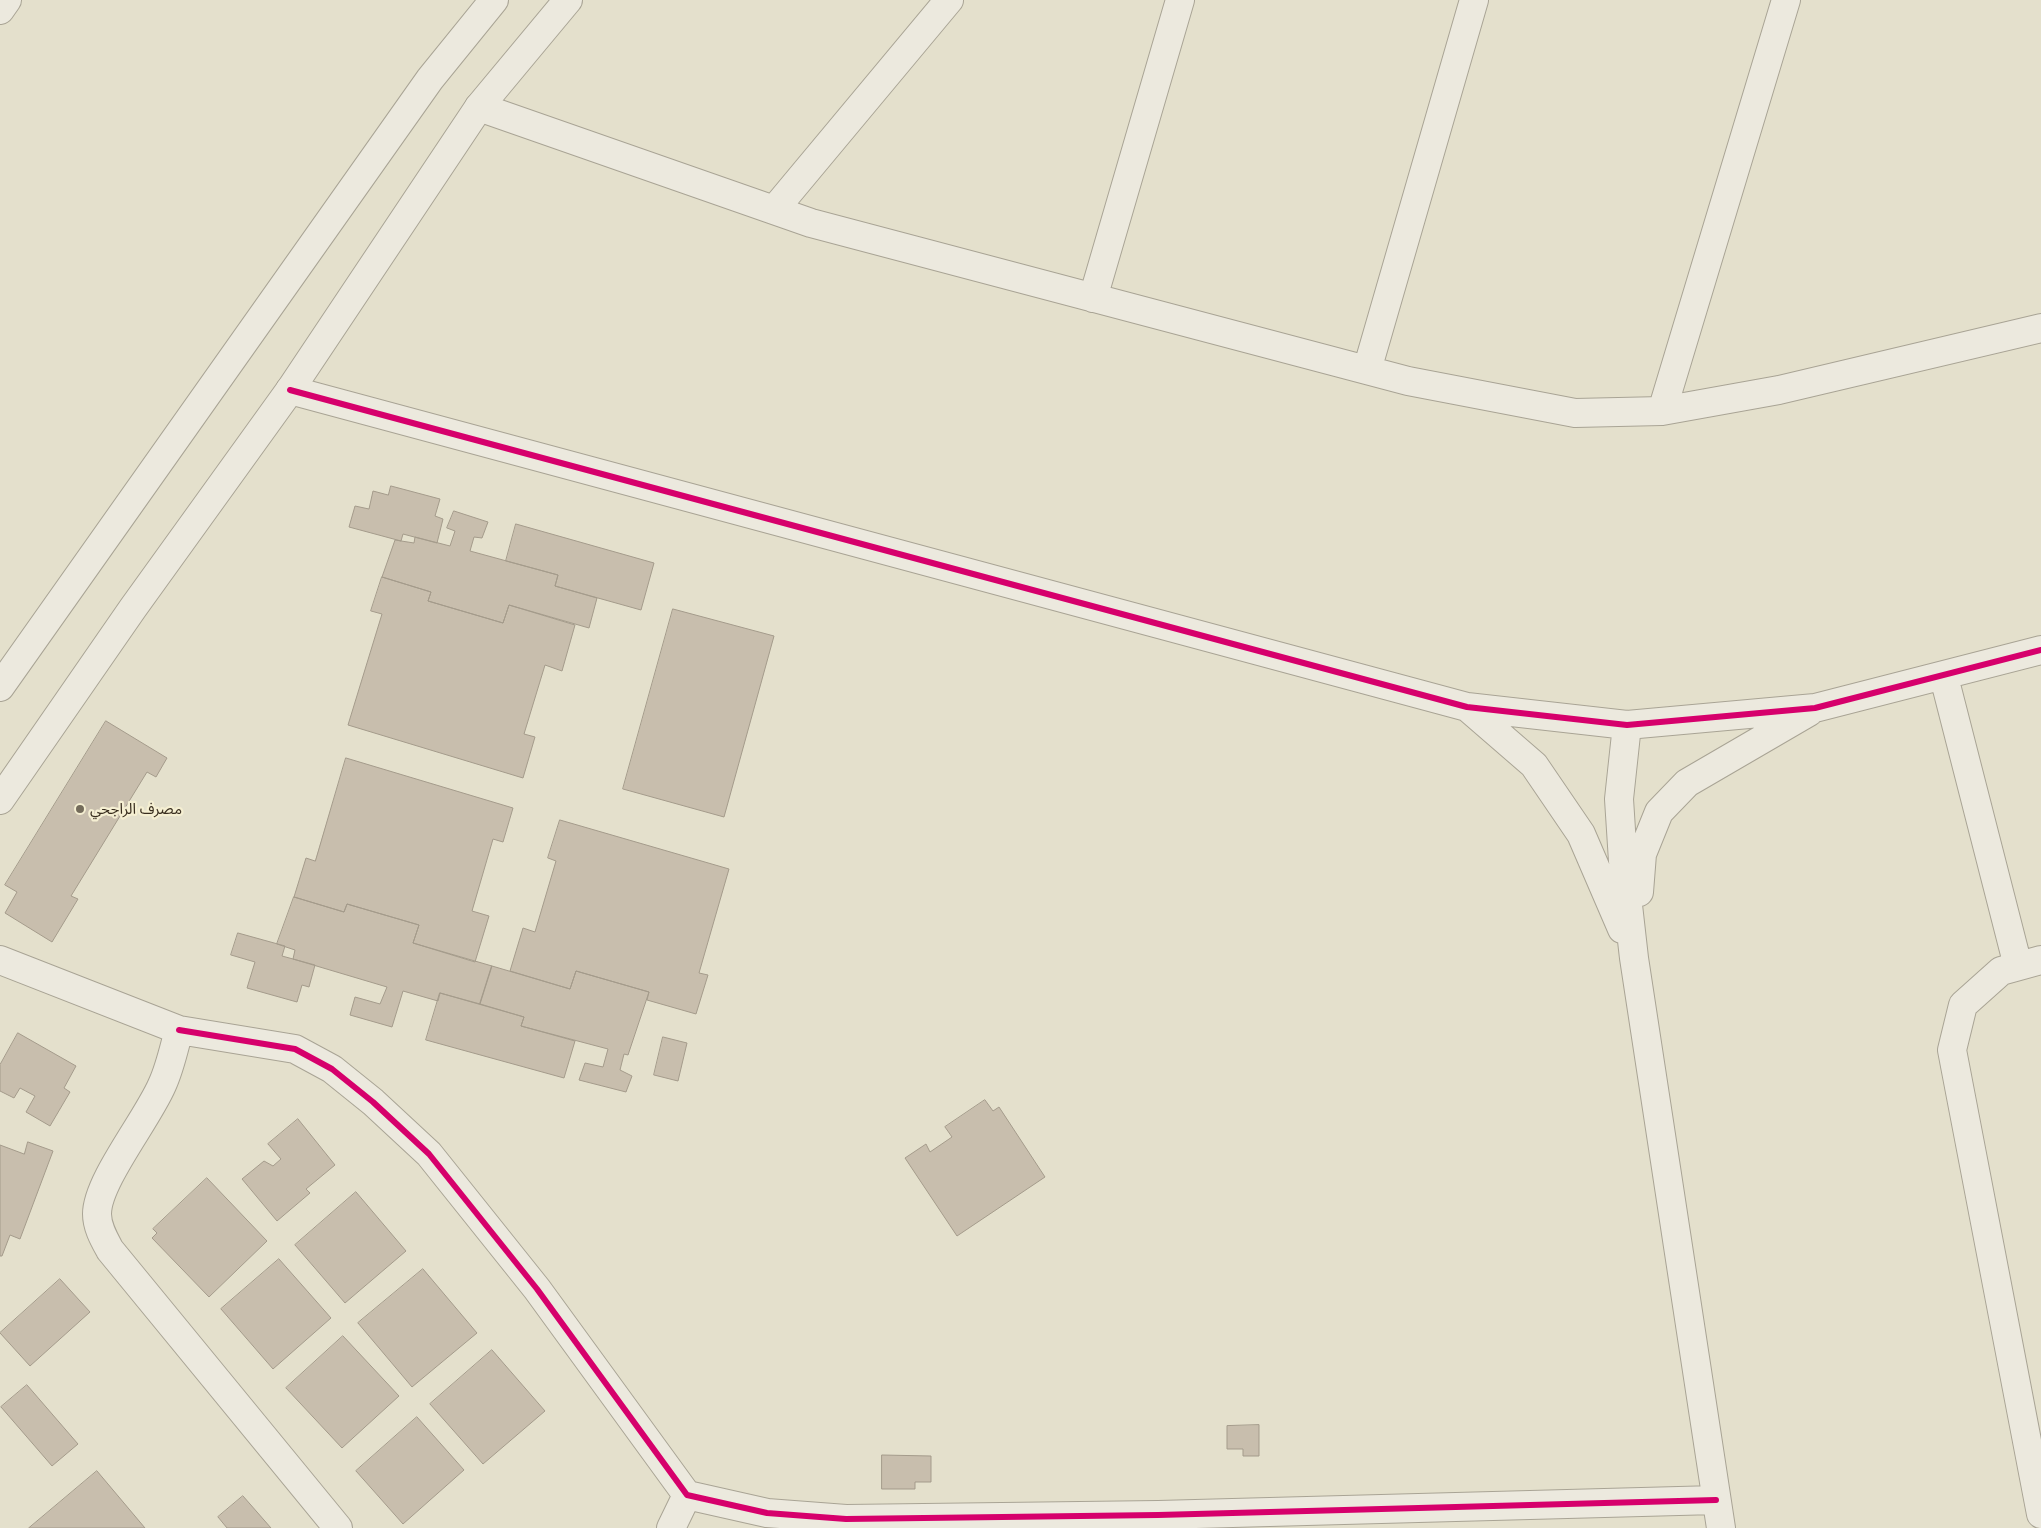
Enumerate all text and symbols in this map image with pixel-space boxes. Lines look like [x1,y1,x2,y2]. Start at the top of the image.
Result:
place label: مصرف الراجحي [90,800,182,818]
marker: مصرف الراجحي [74,803,86,815]

